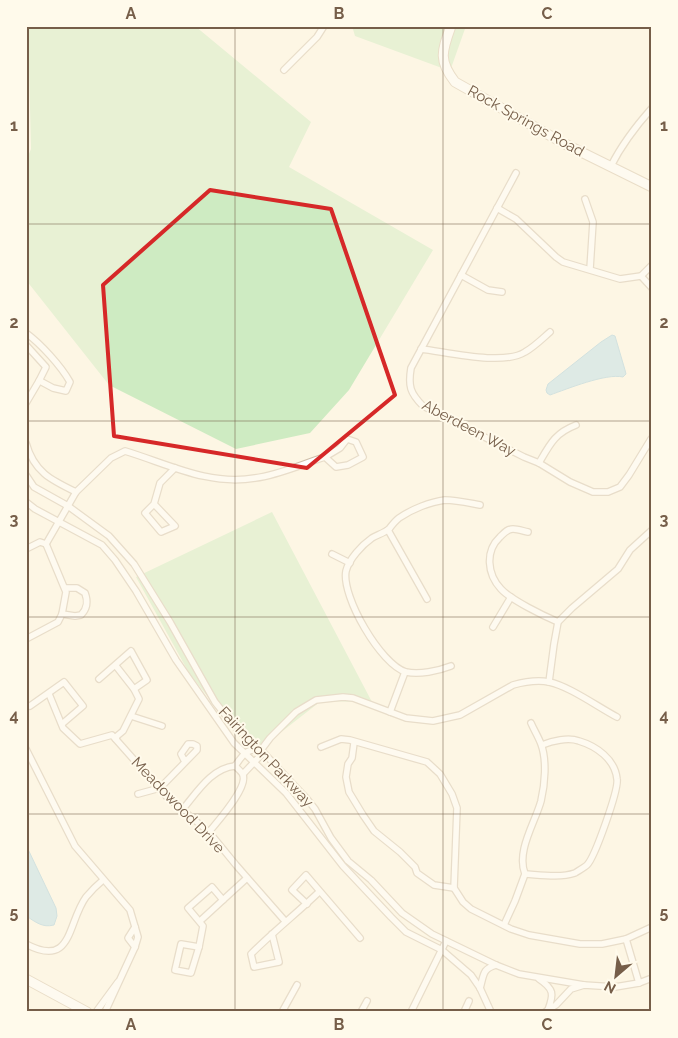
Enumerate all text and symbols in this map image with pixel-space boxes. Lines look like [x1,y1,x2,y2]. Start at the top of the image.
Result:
text: A [126,4,137,23]
text: B [334,4,345,23]
text: C [542,4,553,23]
street label: Rock Springs Road [465,82,587,160]
text: 1 [10,116,18,135]
text: 1 [660,116,668,135]
text: 2 [9,313,19,332]
text: 2 [659,313,669,332]
street label: Aberdeen Way [419,396,519,460]
text: 3 [10,510,19,529]
text: 3 [660,510,669,529]
street label: Fairington Parkway [215,703,317,811]
text: 4 [9,706,19,725]
text: 4 [659,706,669,725]
street label: Meadowood Drive [128,753,229,857]
text: 5 [10,903,19,922]
text: 5 [660,903,669,922]
north arrow [590,950,640,1000]
text: N [601,978,618,997]
text: A [126,1015,137,1034]
text: B [334,1015,345,1034]
text: C [542,1015,553,1034]

